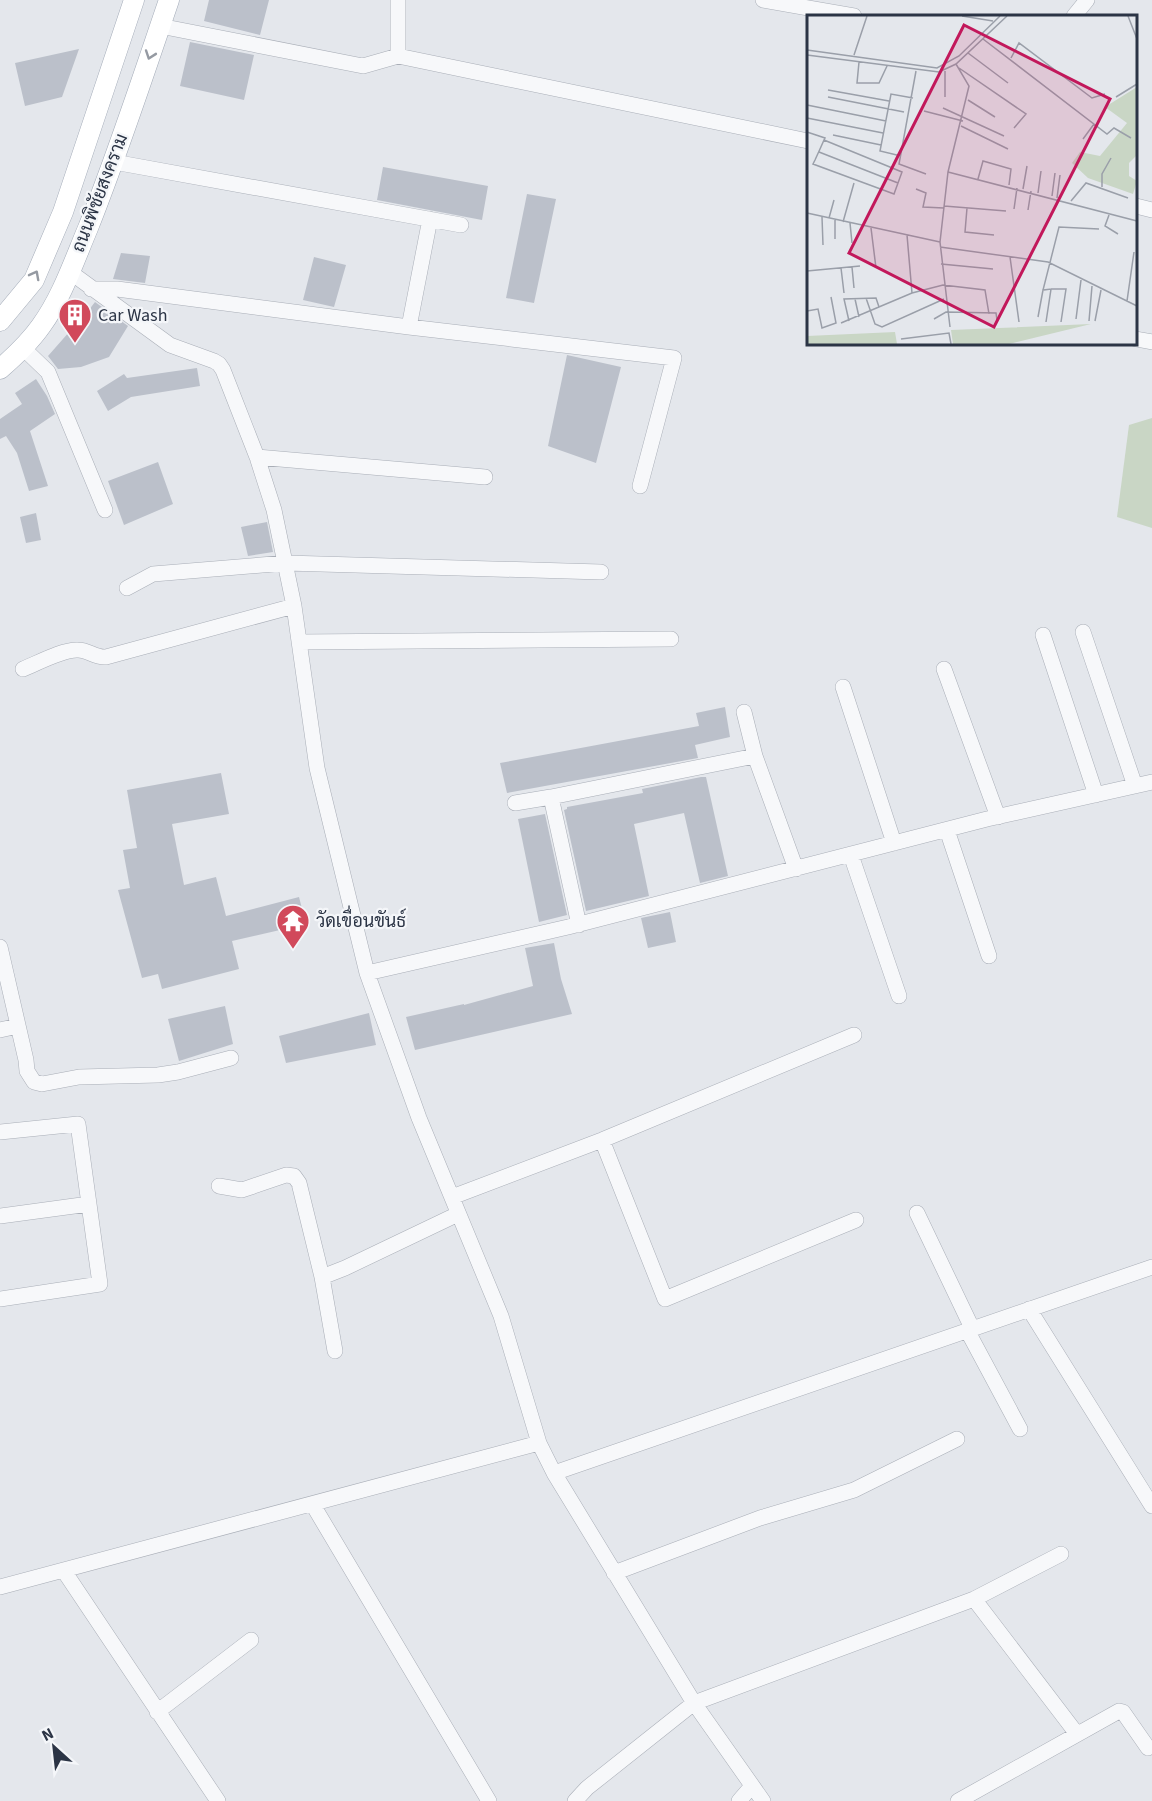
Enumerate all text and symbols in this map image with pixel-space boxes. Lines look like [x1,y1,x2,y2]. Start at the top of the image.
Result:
inset map [807,15,1137,345]
one-way arrow [145,49,158,60]
street label: ถนนพิชัยสงคราม [66,130,134,256]
one-way arrow [28,270,40,281]
building icon: Car Wash [57,297,93,344]
place label: Car Wash [98,303,167,328]
temple icon: วัดเขื่อนขันธ์ [275,903,311,950]
place label: วัดเขื่อนขันธ์ [316,905,406,934]
north arrow [24,1717,84,1777]
text: N [38,1722,57,1747]

